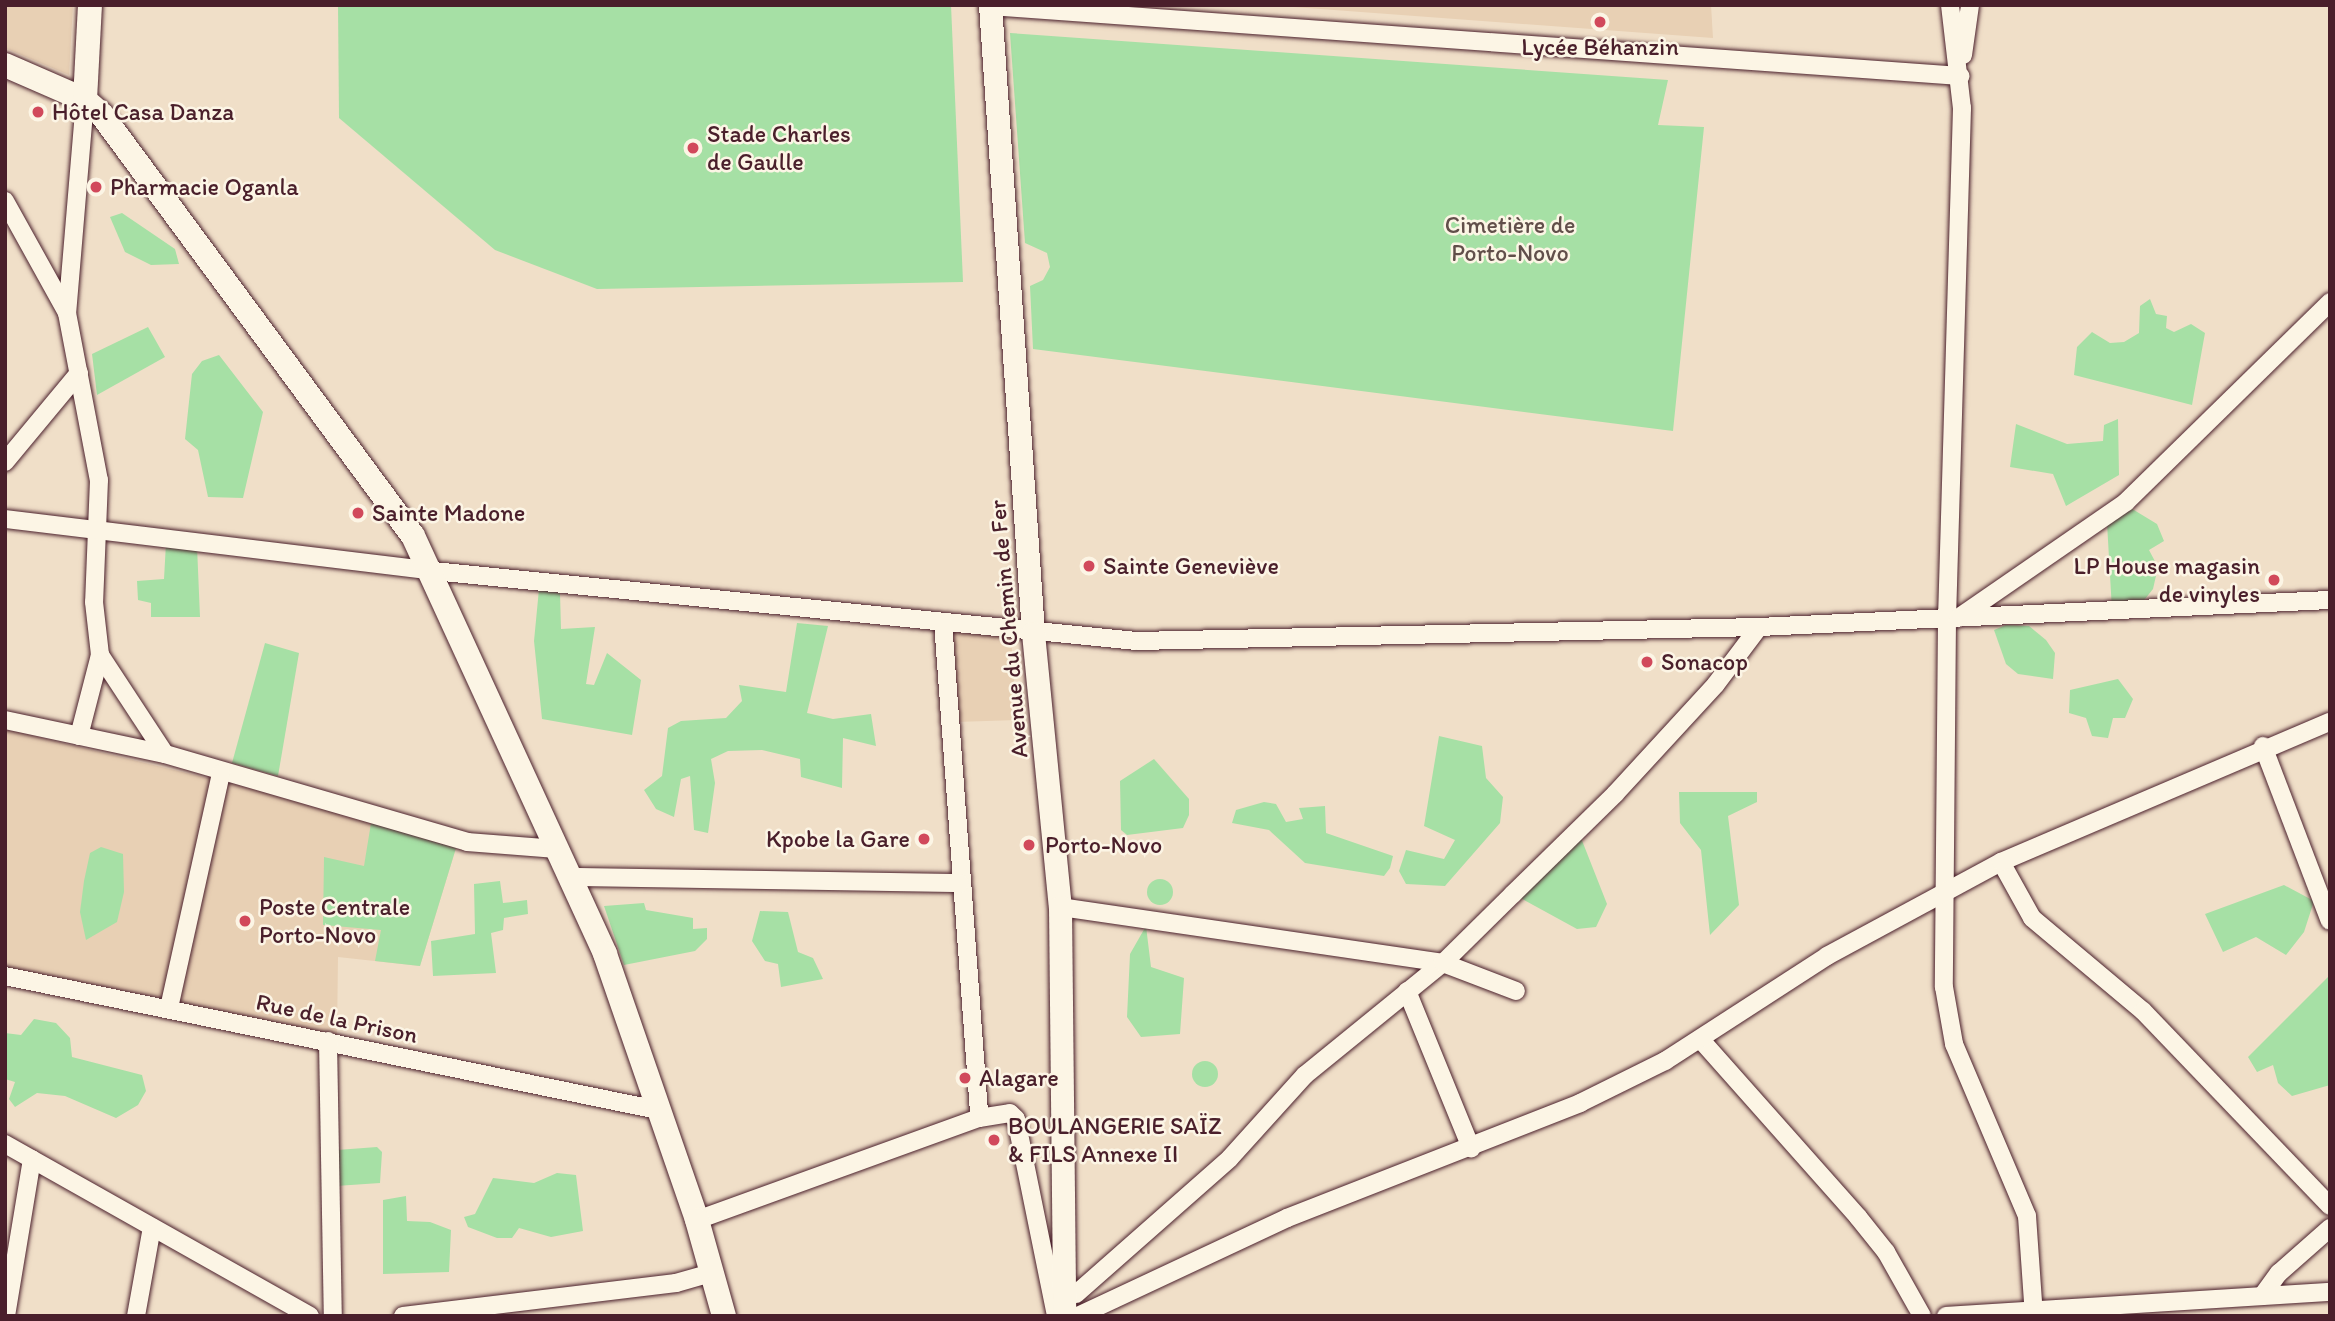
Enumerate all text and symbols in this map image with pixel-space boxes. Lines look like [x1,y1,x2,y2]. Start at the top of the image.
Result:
marker: Lycée Béhanzin [1592,14,1608,30]
place label: Lycée Béhanzin [1521,33,1679,61]
place label: Hôtel Casa Danza [52,98,234,126]
marker: Hôtel Casa Danza [30,104,46,120]
place label: Stade Charles de Gaulle [707,120,850,176]
marker: Stade Charles de Gaulle [685,140,701,156]
place label: Pharmacie Oganla [110,173,298,201]
marker: Pharmacie Oganla [88,179,104,195]
park label: Cimetière de Porto-Novo [1445,211,1575,267]
place label: Sainte Madone [372,499,525,527]
street label: Avenue du Chemin de Fer [982,499,1034,759]
marker: Sainte Madone [350,505,366,521]
place label: Sainte Geneviève [1103,552,1279,580]
place label: LP House magasin de vinyles [2072,552,2260,608]
marker: Sainte Geneviève [1081,558,1097,574]
marker: LP House magasin de vinyles [2266,572,2282,588]
place label: Sonacop [1661,648,1748,676]
marker: Sonacop [1639,654,1655,670]
place label: Kpobe la Gare [766,825,910,853]
marker: Kpobe la Gare [916,831,932,847]
place label: Porto-Novo [1045,831,1162,859]
marker: Porto-Novo [1019,835,1039,855]
place label: Poste Centrale Porto-Novo [259,893,410,949]
marker: Poste Centrale Porto-Novo [237,913,253,929]
street label: Rue de la Prison [253,987,421,1049]
place label: Alagare [979,1064,1059,1092]
marker: Alagare [957,1070,973,1086]
place label: BOULANGERIE SAÏZ & FILS Annexe II [1008,1112,1222,1168]
marker: BOULANGERIE SAÏZ & FILS Annexe II [986,1132,1002,1148]

